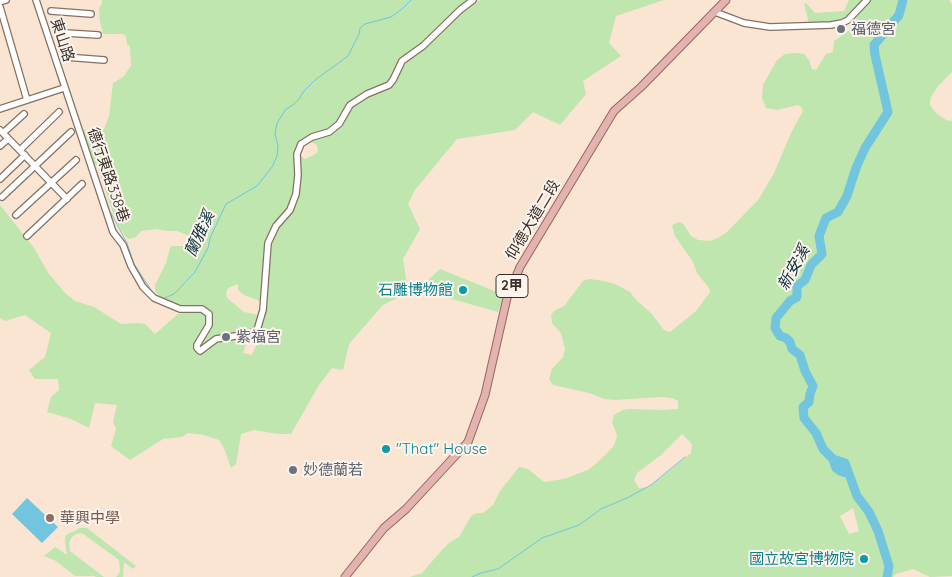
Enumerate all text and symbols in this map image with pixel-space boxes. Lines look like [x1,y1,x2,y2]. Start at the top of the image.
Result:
street label: 東山路 [46,16,78,64]
place label: 福德宮 [851,20,896,38]
marker: 福德宮 [835,23,847,35]
street label: 德行東路338巷 [83,125,133,225]
street label: 仰德大道二段 [502,177,564,263]
water label: 蘭雅溪 [181,208,219,260]
water label: 新安溪 [774,242,814,294]
road number: 2甲 [496,274,528,298]
place label: 石雕博物館 [378,281,453,299]
marker: 石雕博物館 [457,284,469,296]
place label: 紫福宮 [236,328,281,346]
marker: 紫福宮 [220,331,232,343]
place label: "That" House [396,440,487,458]
marker: "That" House [380,443,392,455]
place label: 妙德蘭若 [303,461,363,479]
marker: 妙德蘭若 [287,464,299,476]
place label: 華興中學 [60,509,120,527]
marker: 華興中學 [44,512,56,524]
place label: 國立故宮博物院 [749,550,854,568]
marker: 國立故宮博物院 [858,553,870,565]

